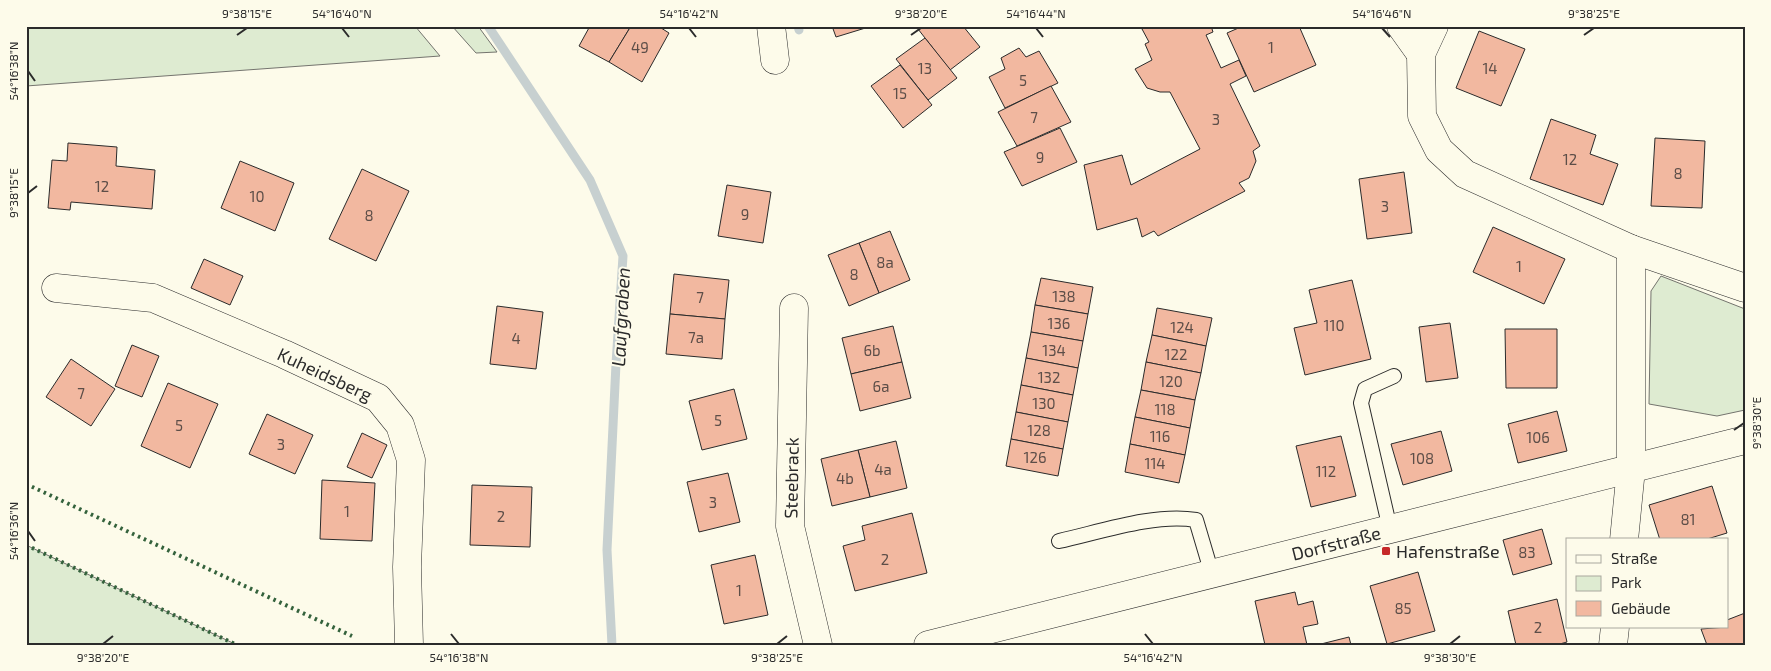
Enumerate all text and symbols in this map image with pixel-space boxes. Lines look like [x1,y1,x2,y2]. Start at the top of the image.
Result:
text: 9°38'15"E [222,6,272,20]
text: 54°16'40"N [312,6,372,20]
text: 54°16'42"N [660,6,718,20]
text: 9°38'20"E [895,6,948,20]
text: 54°16'44"N [1006,6,1066,20]
text: 54°16'46"N [1352,6,1412,20]
text: 9°38'25"E [1568,6,1620,20]
house number: 49 [631,38,649,56]
house number: 1 [1268,38,1274,56]
text: 54°16'38"N [6,42,20,100]
house number: 13 [918,59,932,77]
house number: 14 [1482,59,1498,77]
house number: 5 [1019,71,1027,89]
house number: 15 [893,84,907,102]
house number: 7 [1030,108,1038,126]
house number: 3 [1212,110,1220,128]
house number: 9 [1036,148,1044,166]
house number: 12 [1563,150,1577,168]
house number: 8 [1673,164,1683,182]
text: 9°38'15"E [6,168,20,218]
house number: 12 [95,177,109,195]
house number: 10 [249,187,265,205]
house number: 3 [1381,197,1389,215]
house number: 9 [741,205,749,223]
house number: 8 [364,206,374,224]
house number: 8a [876,253,894,271]
house number: 1 [1516,257,1522,275]
house number: 8 [849,265,859,283]
water label: Laufgraben [606,267,634,367]
house number: 138 [1052,287,1076,305]
house number: 7 [696,288,704,306]
house number: 136 [1048,314,1070,332]
house number: 110 [1324,316,1345,334]
house number: 124 [1170,318,1194,336]
house number: 7a [688,328,704,346]
house number: 4 [511,329,521,347]
house number: 6b [863,341,881,359]
house number: 134 [1042,341,1066,359]
street label: Kuheidsberg [274,342,376,406]
house number: 122 [1165,345,1187,363]
house number: 132 [1038,368,1060,386]
house number: 120 [1159,372,1183,390]
house number: 6a [873,377,889,395]
house number: 7 [77,384,85,402]
house number: 130 [1032,394,1056,412]
text: 9°38'30"E [1749,396,1763,449]
house number: 118 [1154,400,1176,418]
house number: 5 [714,411,722,429]
house number: 5 [175,416,183,434]
house number: 128 [1027,421,1051,439]
house number: 116 [1150,427,1170,445]
house number: 106 [1526,428,1550,446]
house number: 3 [277,435,285,453]
street label: Steebrack [779,437,803,519]
house number: 126 [1024,448,1046,466]
house number: 108 [1410,449,1434,467]
house number: 114 [1144,454,1166,472]
house number: 4a [874,460,892,478]
house number: 112 [1316,462,1336,480]
house number: 4b [836,469,854,487]
house number: 3 [709,493,717,511]
text: 54°16'36"N [6,502,20,560]
house number: 1 [344,502,350,520]
house number: 2 [497,507,505,525]
house number: 81 [1680,510,1696,528]
street label: Dorfstraße [1289,521,1383,565]
legend [1566,538,1728,628]
place label: Hafenstraße [1396,540,1500,562]
house number: 83 [1518,543,1536,561]
marker: Hafenstraße [1380,545,1392,557]
text: Straße [1611,549,1657,567]
house number: 2 [881,550,889,568]
text: Park [1611,573,1642,591]
house number: 1 [736,581,742,599]
house number: 85 [1394,599,1412,617]
text: Gebäude [1611,599,1670,617]
house number: 2 [1534,618,1542,636]
text: 9°38'20"E [77,650,130,664]
text: 54°16'38"N [430,650,488,664]
text: 9°38'25"E [751,650,803,664]
text: 54°16'42"N [1124,650,1182,664]
text: 9°38'30"E [1424,650,1477,664]

